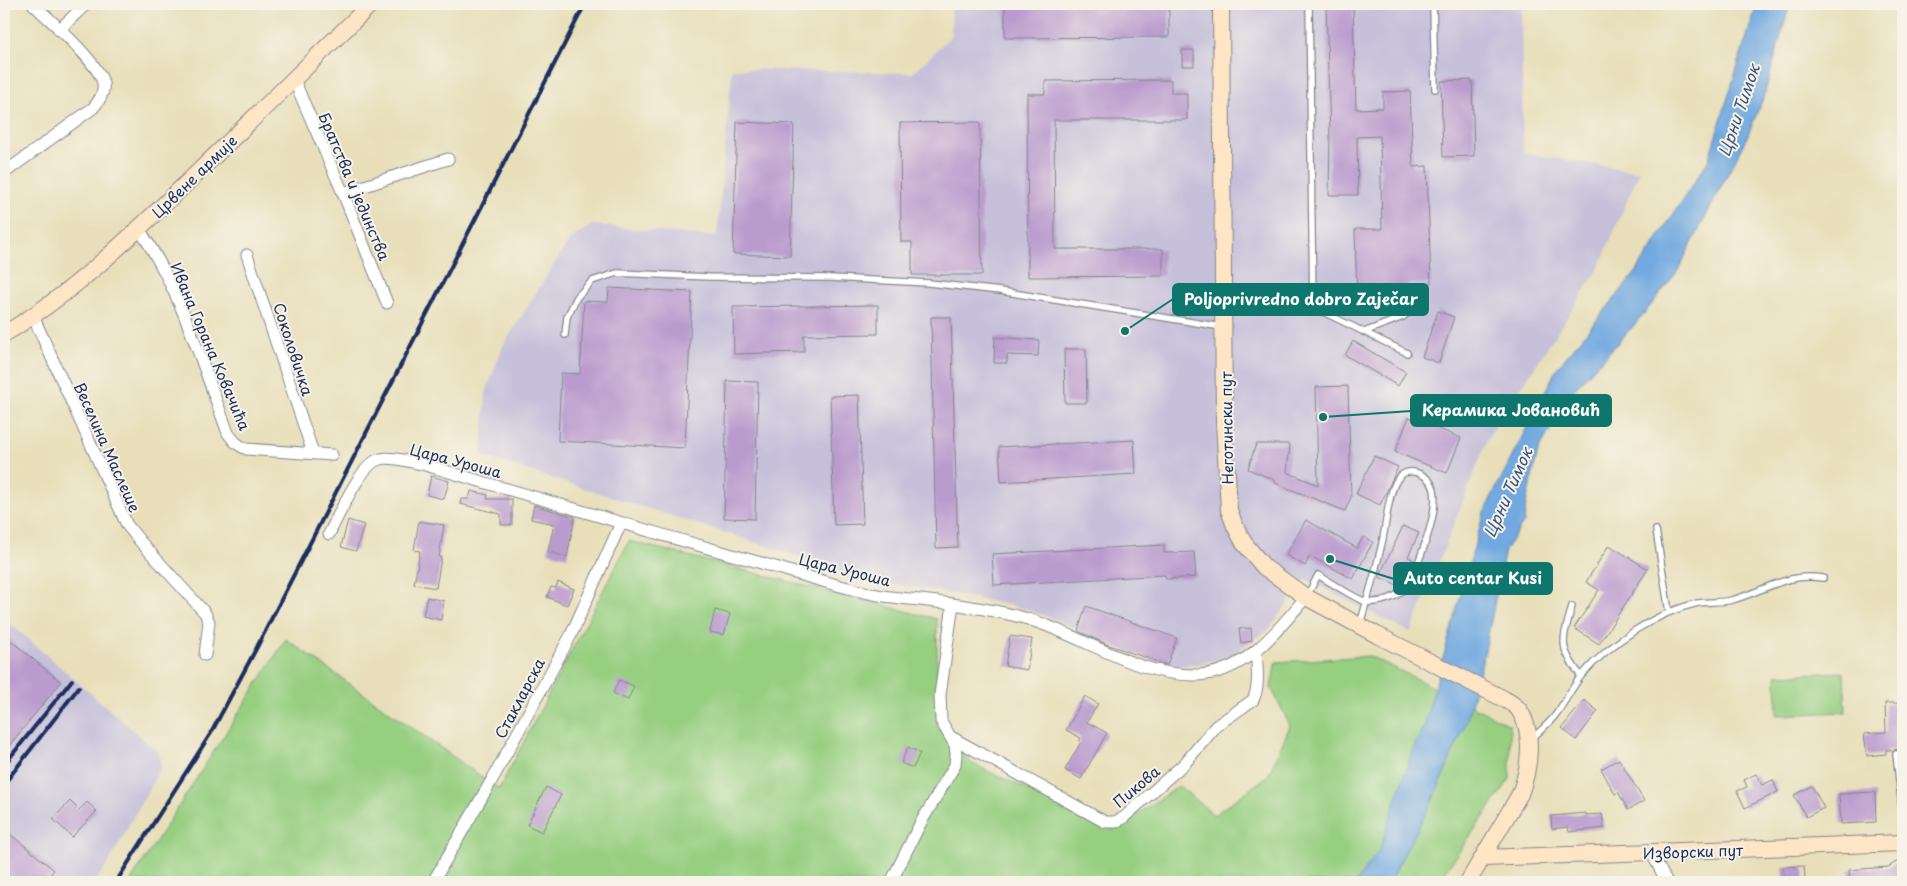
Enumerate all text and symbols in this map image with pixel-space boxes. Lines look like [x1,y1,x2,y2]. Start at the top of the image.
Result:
water label: Црни Тимок [1711,59,1765,159]
street label: Братства и јединства [313,108,397,264]
street label: Црвене армије [146,129,242,223]
street label: Ивана Горана Ковачића [165,258,257,434]
callout: Poljoprivredno dobro Zaječar [1173,284,1428,315]
text: Poljoprivredno dobro Zaječar [1184,286,1419,310]
street label: Соколовичка [268,300,320,399]
street label: Неготински пут [1214,371,1238,485]
street label: Веселина Маслеше [69,378,147,516]
callout: Керамика Јовановић [1411,395,1611,426]
text: Керамика Јовановић [1422,397,1600,421]
street label: Цара Уроша [408,437,505,483]
water label: Црни Тимок [1477,442,1538,541]
street label: Цара Уроша [797,546,894,592]
callout: Auto centar Kusi [1394,563,1552,594]
text: Auto centar Kusi [1404,565,1542,589]
street label: Стакларска [488,653,550,742]
street label: Пикова [1108,759,1165,813]
street label: Изворски пут [1642,838,1745,864]

